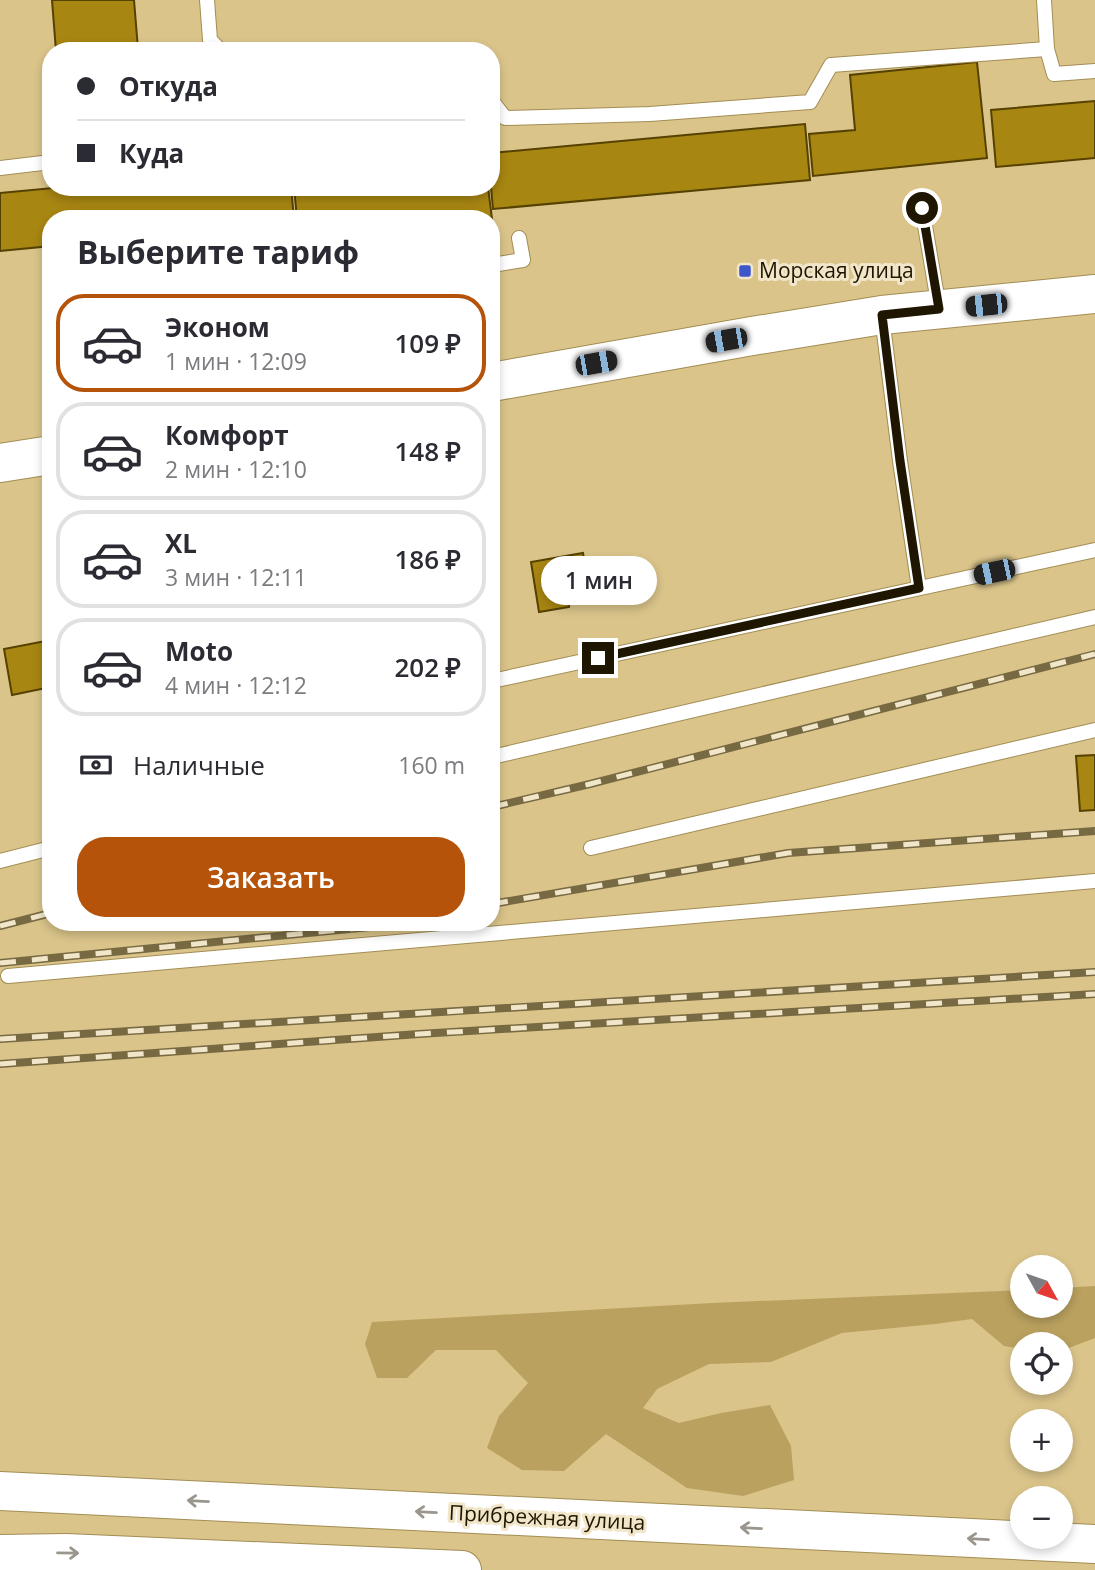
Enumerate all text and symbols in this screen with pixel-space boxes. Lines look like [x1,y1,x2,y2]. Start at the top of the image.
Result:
text: Откуда [119,68,218,104]
text: Куда [119,135,184,171]
route start [906,192,938,224]
text: Выберите тариф [77,230,359,273]
place label: Морская улица [759,256,914,284]
marker: Морская улица [737,263,753,279]
car [965,292,1008,318]
text: Эконом [165,309,270,345]
icon: car [81,312,144,375]
text: 109 ₽ [395,325,461,361]
car [704,326,749,354]
text: 1 мин · 12:09 [165,345,307,377]
car [574,349,619,377]
text: Комфорт [165,417,289,453]
icon: car [81,420,144,483]
text: 148 ₽ [395,433,461,469]
text: 2 мин · 12:10 [165,453,307,485]
text: XL [165,525,197,561]
icon: car [81,528,144,591]
text: 186 ₽ [395,541,461,577]
callout: 1 мин [540,556,656,606]
car [972,557,1017,587]
text: 3 мин · 12:11 [165,561,307,593]
text: 1 мин [565,564,633,596]
text: Moto [165,633,233,669]
icon: car [81,636,144,699]
route end [582,642,614,674]
text: 202 ₽ [395,649,461,685]
text: 4 мин · 12:12 [165,669,307,701]
icon: cash [77,746,115,784]
text: Наличные [133,747,265,783]
text: 160 m [398,749,465,781]
button: Заказать [77,837,465,917]
north arrow [1010,1255,1073,1318]
map controls [1010,1255,1073,1549]
button: locate [1010,1332,1073,1395]
button: + [1010,1409,1073,1472]
button: − [1010,1486,1073,1549]
one-way arrow [187,1494,210,1507]
street label: Прибрежная улица [448,1498,646,1536]
one-way arrow [414,1506,437,1519]
one-way arrow [739,1522,762,1535]
one-way arrow [967,1532,990,1545]
one-way arrow [56,1546,79,1560]

